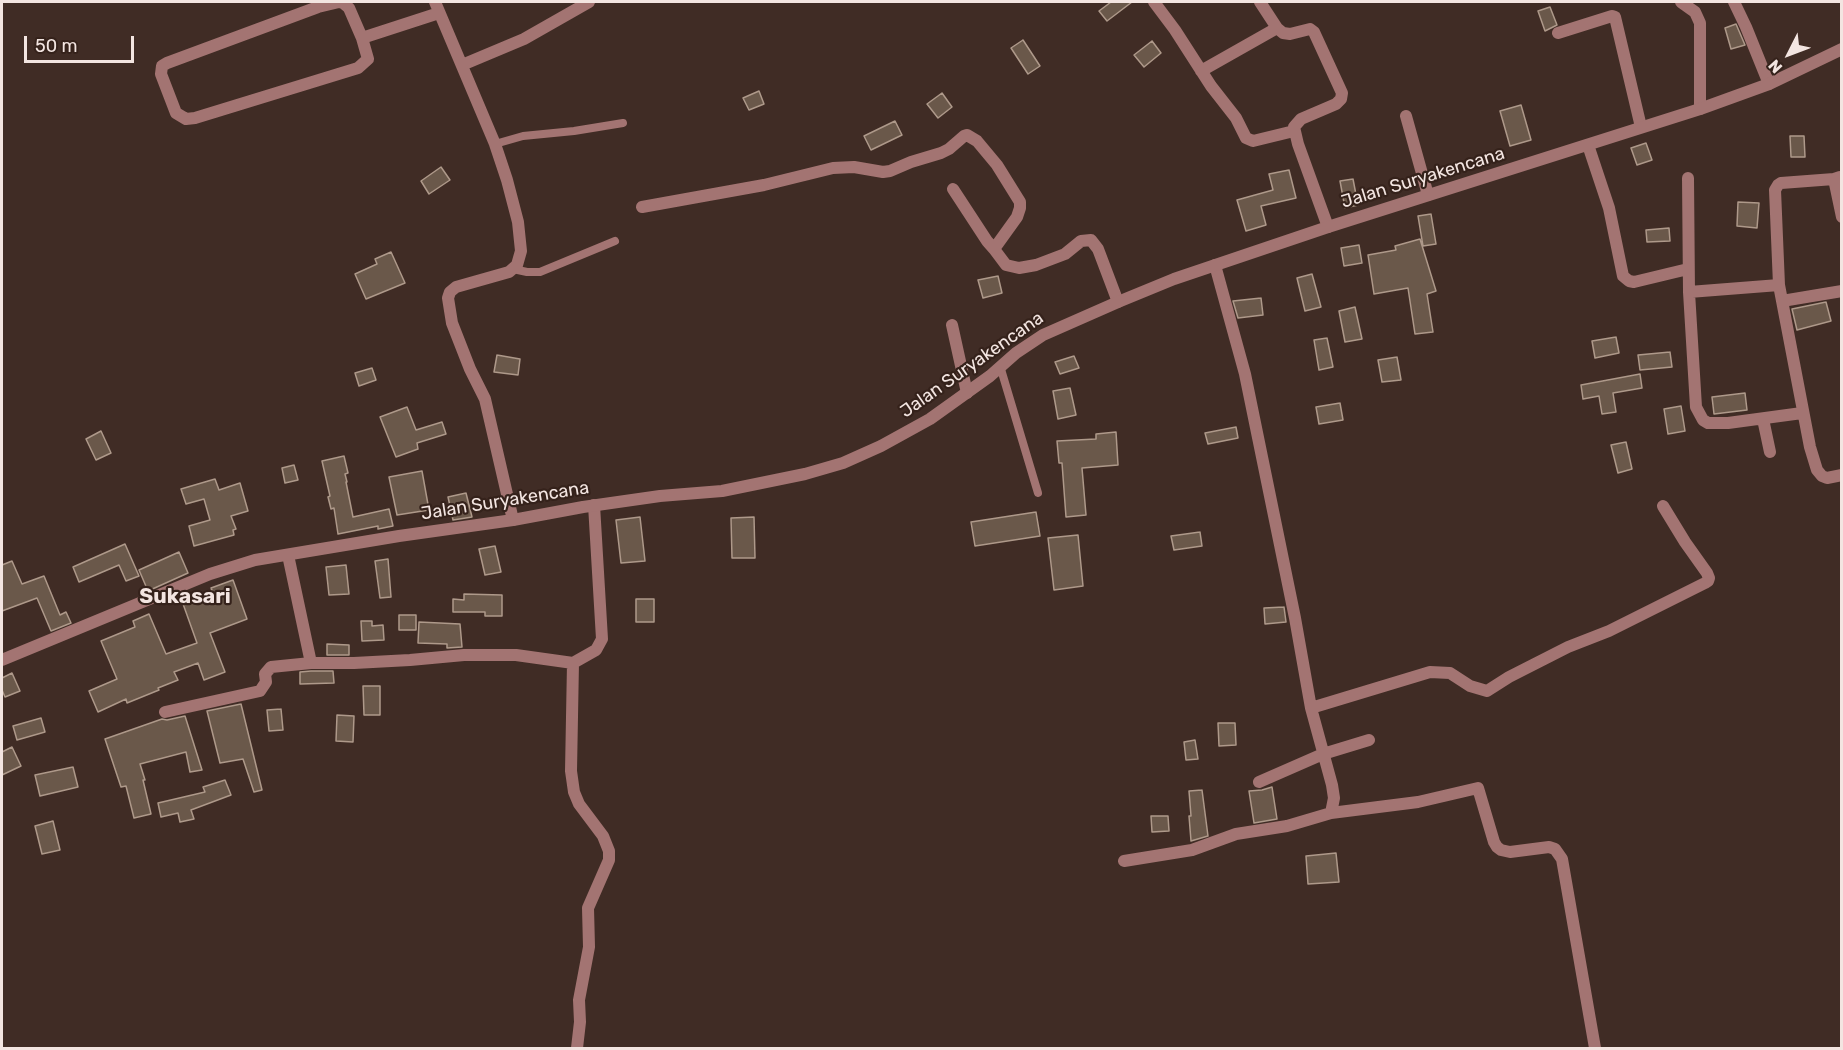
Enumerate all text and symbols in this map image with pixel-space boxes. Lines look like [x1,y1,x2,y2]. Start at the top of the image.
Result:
scale bar [27,24,136,62]
north arrow [1759,24,1819,84]
text: 50 m [35,35,78,57]
text: N [1764,56,1786,77]
street label: Jalan Suryakencana [1339,143,1507,213]
street label: Jalan Suryakencana [896,307,1048,423]
street label: Jalan Suryakencana [419,477,591,525]
district label: Sukasari [139,584,231,610]

